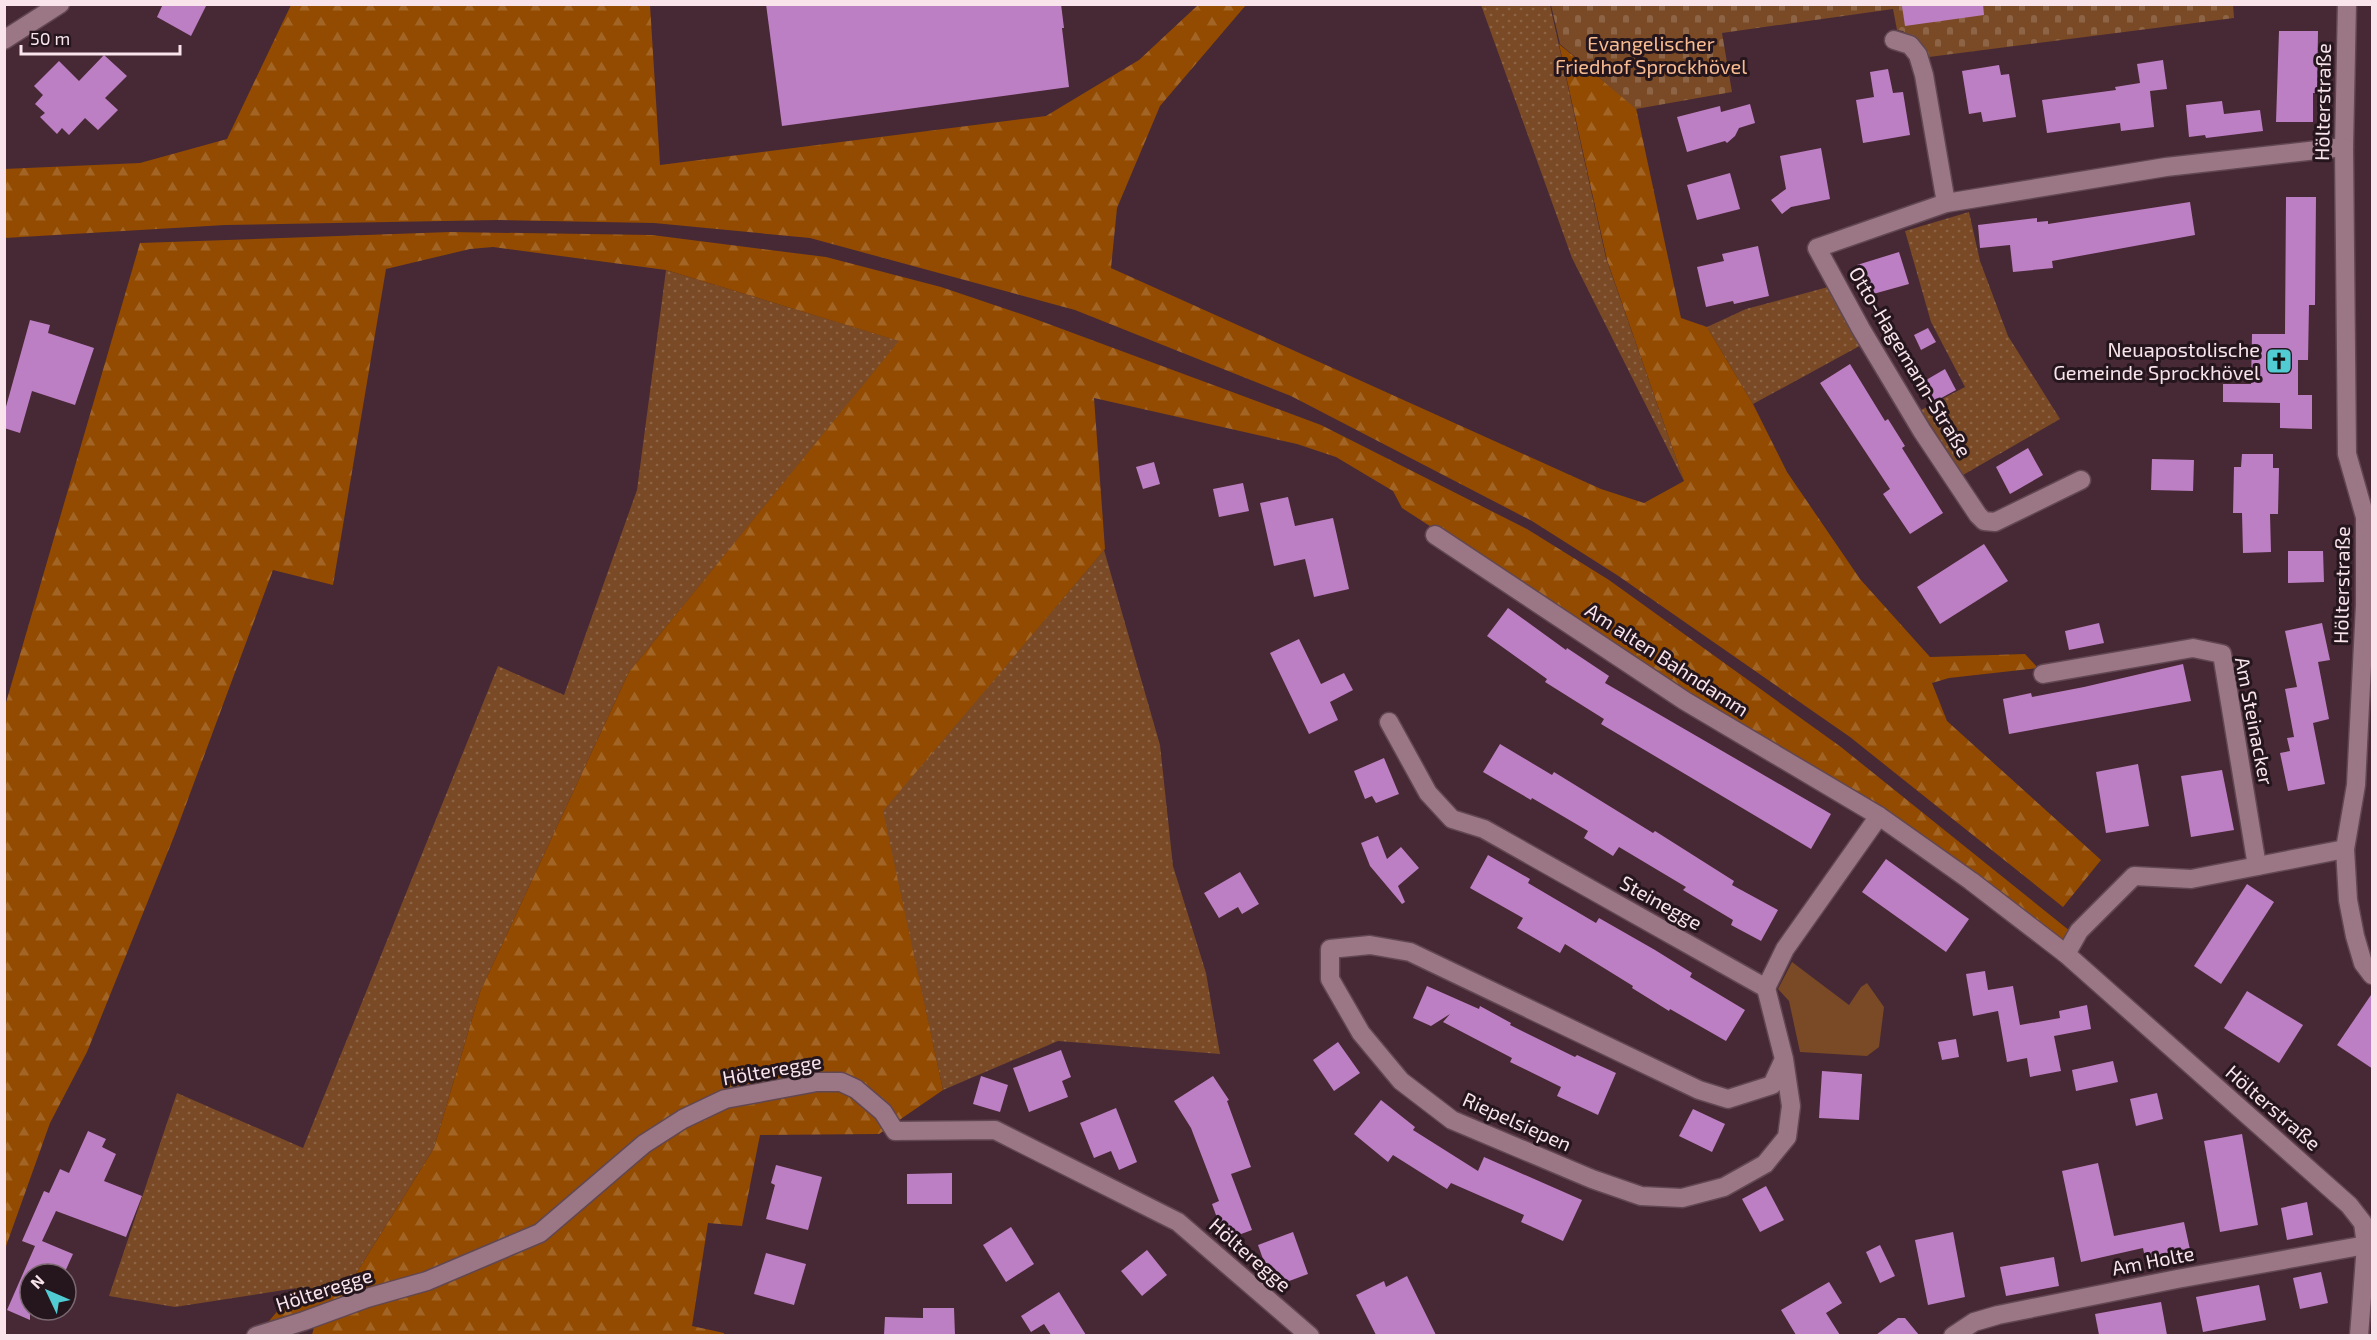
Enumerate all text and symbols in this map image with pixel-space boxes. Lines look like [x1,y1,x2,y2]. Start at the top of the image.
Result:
scale bar [21,18,180,56]
text: 50 m [30,27,70,49]
park label: Evangelischer Friedhof Sprockhövel [1555,31,1747,78]
street label: Hölterstraße [2309,43,2335,161]
street label: Otto-Hagemann-Straße [1845,262,1977,461]
place label: Neuapostolische Gemeinde Sprockhövel [2053,337,2260,384]
church icon: Neuapostolische Gemeinde Sprockhövel [2264,346,2294,376]
street label: Hölterstraße [2328,526,2354,644]
street label: Am alten Bahndamm [1581,597,1754,721]
street label: Am Steinacker [2231,655,2279,787]
street label: Steinegge [1616,870,1707,934]
street label: Hölteregge [720,1048,823,1090]
street label: Hölterstraße [2221,1060,2326,1155]
street label: Riepelsiepen [1459,1086,1575,1156]
street label: Hölteregge [1205,1212,1296,1296]
street label: Am Holte [2110,1240,2196,1280]
north arrow [18,1262,78,1322]
street label: Hölteregge [272,1262,375,1316]
text: N [26,1270,48,1292]

